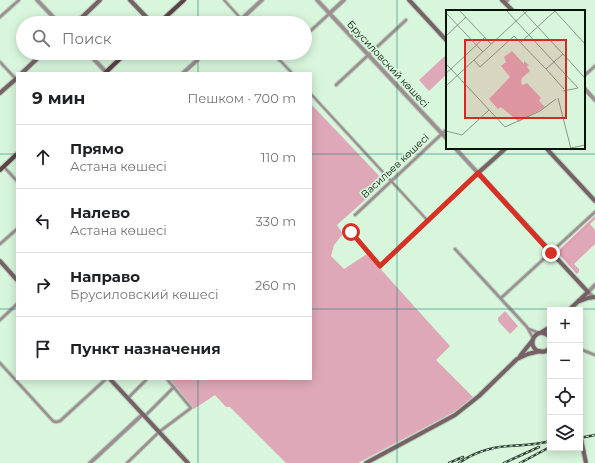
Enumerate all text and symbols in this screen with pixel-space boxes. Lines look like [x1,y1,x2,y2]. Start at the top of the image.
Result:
inset map [446,10,585,149]
search box [16,16,312,60]
street label: Брусиловский көшесі [344,18,432,110]
icon: search [30,27,52,49]
text: Поиск [62,29,111,48]
text: 9 мин [32,88,85,108]
text: Пешком · 700 m [187,90,296,106]
street label: Васильев көшесі [358,131,432,201]
text: Прямо [70,139,124,158]
icon: ahead [32,146,54,168]
text: 110 m [261,149,296,165]
text: Астана көшесі [70,158,167,174]
text: Налево [70,203,130,222]
icon: left [32,210,54,232]
text: 330 m [256,213,296,229]
text: Астана көшесі [70,222,167,238]
route start [342,223,360,241]
route end [542,244,560,262]
text: Направо [70,267,140,286]
icon: right [32,274,54,296]
text: 260 m [255,277,296,293]
text: Брусиловский көшесі [70,286,219,302]
map controls [547,307,583,451]
button: + [547,307,583,343]
icon: arrive [32,338,54,360]
text: Пункт назначения [70,339,221,358]
button: − [547,343,583,379]
button: locate [547,379,583,415]
button: layers [547,415,583,451]

